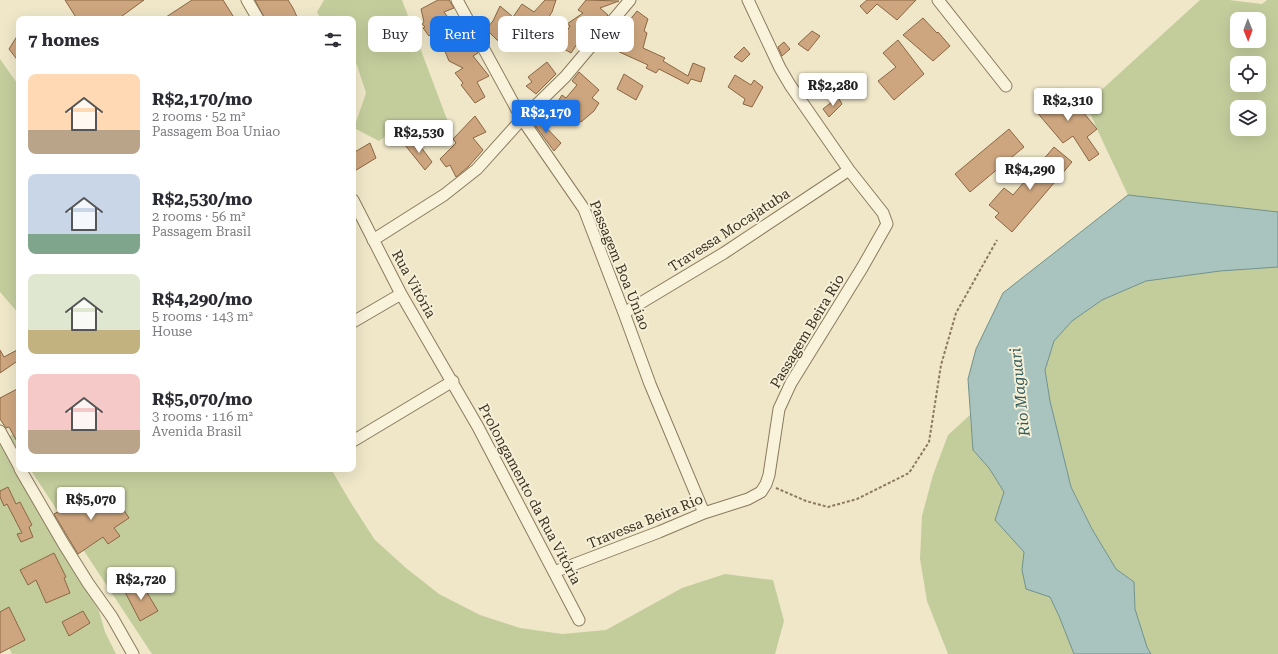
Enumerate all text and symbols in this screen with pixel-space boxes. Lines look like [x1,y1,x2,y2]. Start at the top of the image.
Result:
north arrow [1230,12,1266,48]
map controls [1230,12,1266,136]
chip: Buy [368,16,422,52]
chip: Rent [430,16,490,52]
chip: Filters [498,16,568,52]
chip: New [576,16,634,52]
icon: filters [322,29,344,51]
text: 7 homes [28,30,99,50]
button: locate [1230,56,1266,92]
pin: R$2,280 [796,73,870,107]
text: R$2,280 [808,78,858,93]
pin: R$2,310 [1031,88,1105,122]
text: R$2,170/mo [152,89,253,109]
icon: home [60,90,108,138]
text: R$2,310 [1043,93,1093,108]
pin: R$2,170 [509,100,583,134]
button: layers [1230,100,1266,136]
text: R$2,170 [521,105,571,120]
text: 2 rooms · 52 m² [152,109,246,124]
pin: R$2,530 [382,120,456,154]
text: Passagem Boa Uniao [152,124,280,139]
text: R$2,530 [394,125,444,140]
pin: R$4,290 [993,157,1067,191]
text: R$4,290 [1005,162,1055,177]
street label: Travessa Mocajatuba [665,185,793,275]
text: R$2,530/mo [152,189,253,209]
icon: home [60,190,108,238]
street label: Passagem Boa Uniao [587,198,653,332]
text: 2 rooms · 56 m² [152,209,246,224]
text: Passagem Brasil [152,224,251,239]
street label: Rua Vitória [389,247,439,321]
street label: Passagem Beira Rio [767,271,847,391]
text: R$4,290/mo [152,289,253,309]
icon: home [60,290,108,338]
text: 5 rooms · 143 m² [152,309,253,324]
text: House [152,324,192,339]
water label: Rio Maguari [1006,347,1034,438]
text: R$5,070/mo [152,389,253,409]
icon: home [60,390,108,438]
street label: Prolongamento da Rua Vitória [475,401,585,587]
text: 3 rooms · 116 m² [152,409,253,424]
text: Avenida Brasil [152,424,242,439]
pin: R$5,070 [54,487,128,521]
street label: Travessa Beira Rio [585,491,705,551]
text: R$5,070 [66,492,116,507]
pin: R$2,720 [104,567,178,601]
text: R$2,720 [116,572,166,587]

